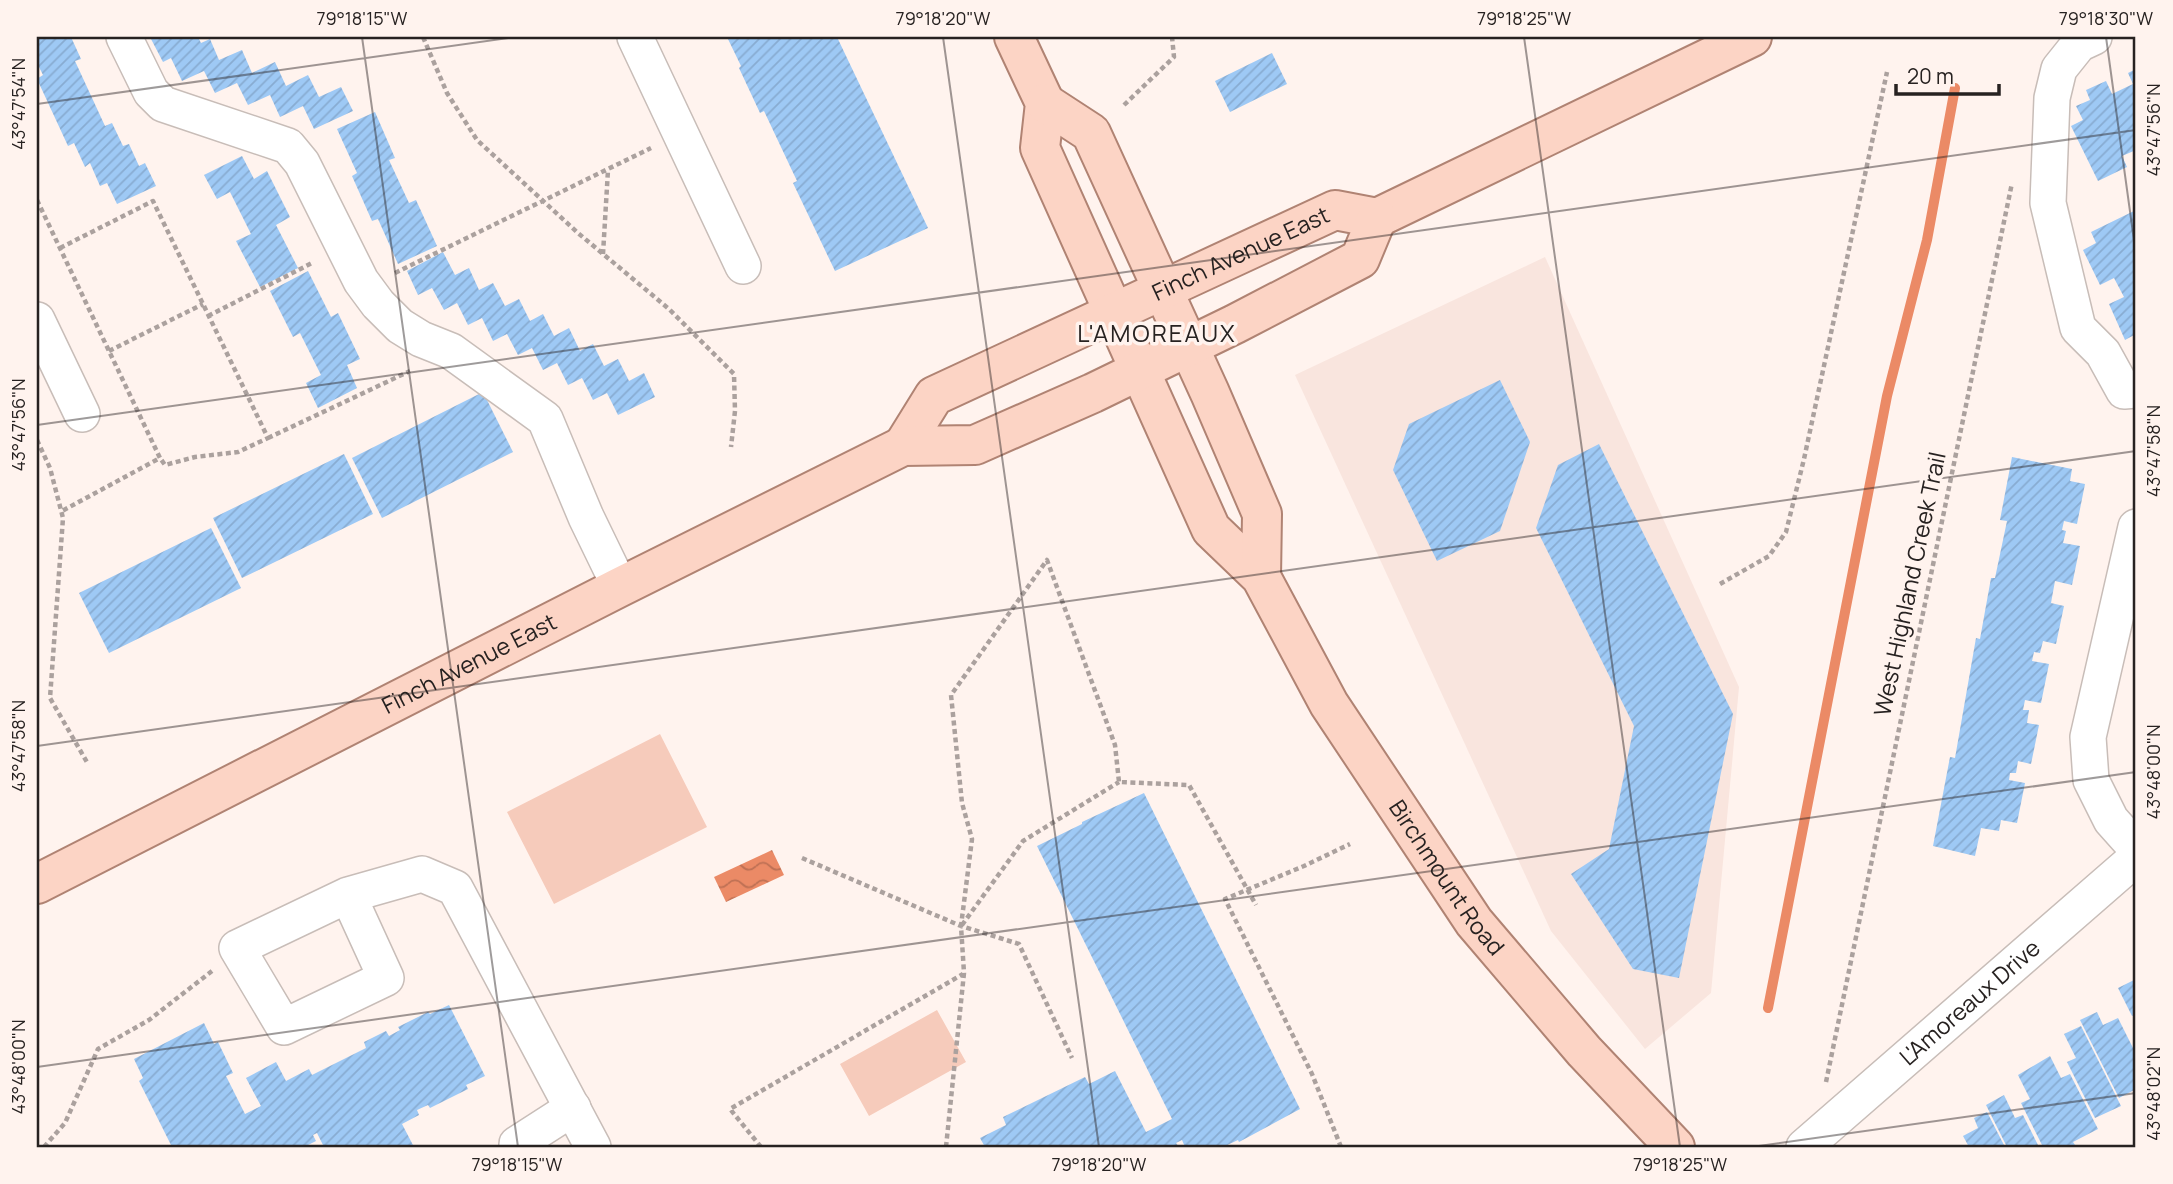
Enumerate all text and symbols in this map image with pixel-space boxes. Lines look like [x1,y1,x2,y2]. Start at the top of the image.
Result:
text: 79°18'15"W [317,6,408,30]
text: 79°18'20"W [896,6,991,30]
text: 79°18'25"W [1477,6,1571,30]
text: 79°18'30"W [2059,6,2153,30]
scale bar [1896,52,2000,96]
text: 43°47'54"N [6,58,30,150]
text: 20 m [1907,62,1954,90]
text: 43°47'56"N [2141,83,2165,177]
street label: Finch Avenue East [1146,198,1334,308]
district label: L'AMOREAUX [1077,316,1237,349]
text: 43°47'56"N [6,378,30,472]
text: 43°47'58"N [2141,405,2165,497]
street label: West Highland Creek Trail [1865,449,1953,719]
street label: Finch Avenue East [376,605,562,721]
text: 43°47'58"N [6,700,30,792]
text: 43°48'00"N [2141,725,2165,819]
street label: Birchmount Road [1382,793,1512,962]
street label: L'Amoreaux Drive [1892,932,2047,1072]
text: 43°48'00"N [6,1020,30,1114]
text: 43°48'02"N [2141,1047,2165,1141]
text: 79°18'15"W [472,1152,563,1176]
text: 79°18'20"W [1052,1152,1147,1176]
text: 79°18'25"W [1633,1152,1727,1176]

